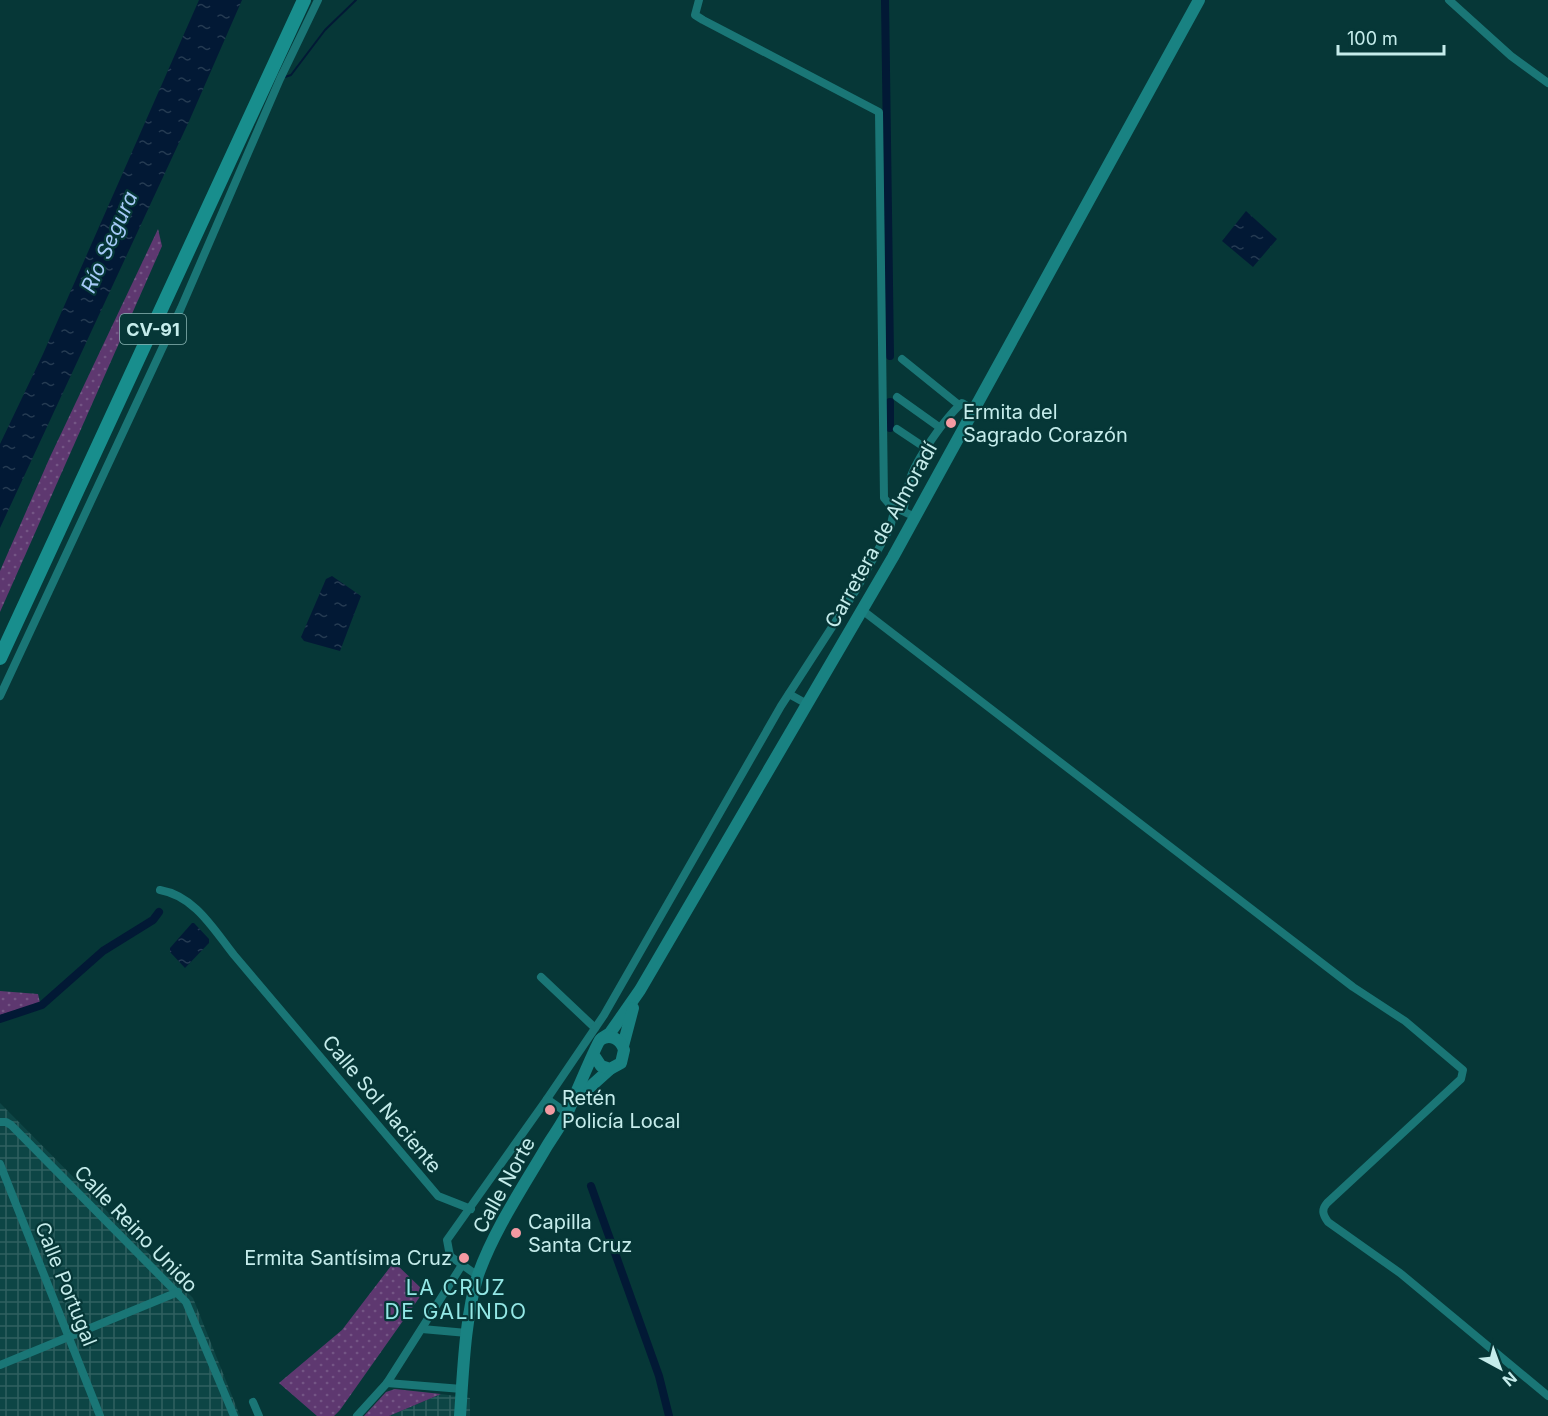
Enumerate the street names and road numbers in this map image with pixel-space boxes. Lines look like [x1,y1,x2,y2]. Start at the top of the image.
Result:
road number: CV-91 [120,314,186,344]
street label: Carretera de Almoradí [820,438,942,632]
street label: Calle Sol Naciente [317,1030,447,1178]
street label: Calle Norte [468,1133,540,1237]
street label: Calle Reino Unido [69,1161,203,1297]
street label: Calle Portugal [30,1218,102,1350]

